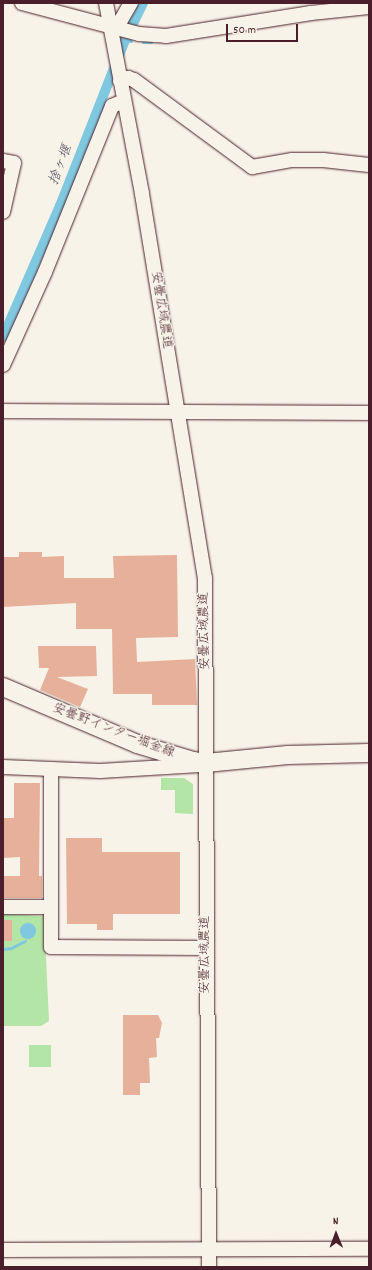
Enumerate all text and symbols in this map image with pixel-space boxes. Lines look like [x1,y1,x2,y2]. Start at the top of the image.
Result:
scale bar [228,16,300,42]
text: 50 m [233,22,256,39]
water label: 捨ヶ堰 [46,142,76,188]
street label: 安曇広域農道 [146,270,174,350]
street label: 安曇広域農道 [198,592,214,670]
street label: 安曇野インター堀金線 [50,701,176,763]
street label: 安曇広域農道 [198,916,214,994]
north arrow [316,1214,356,1254]
text: N [333,1214,339,1230]

